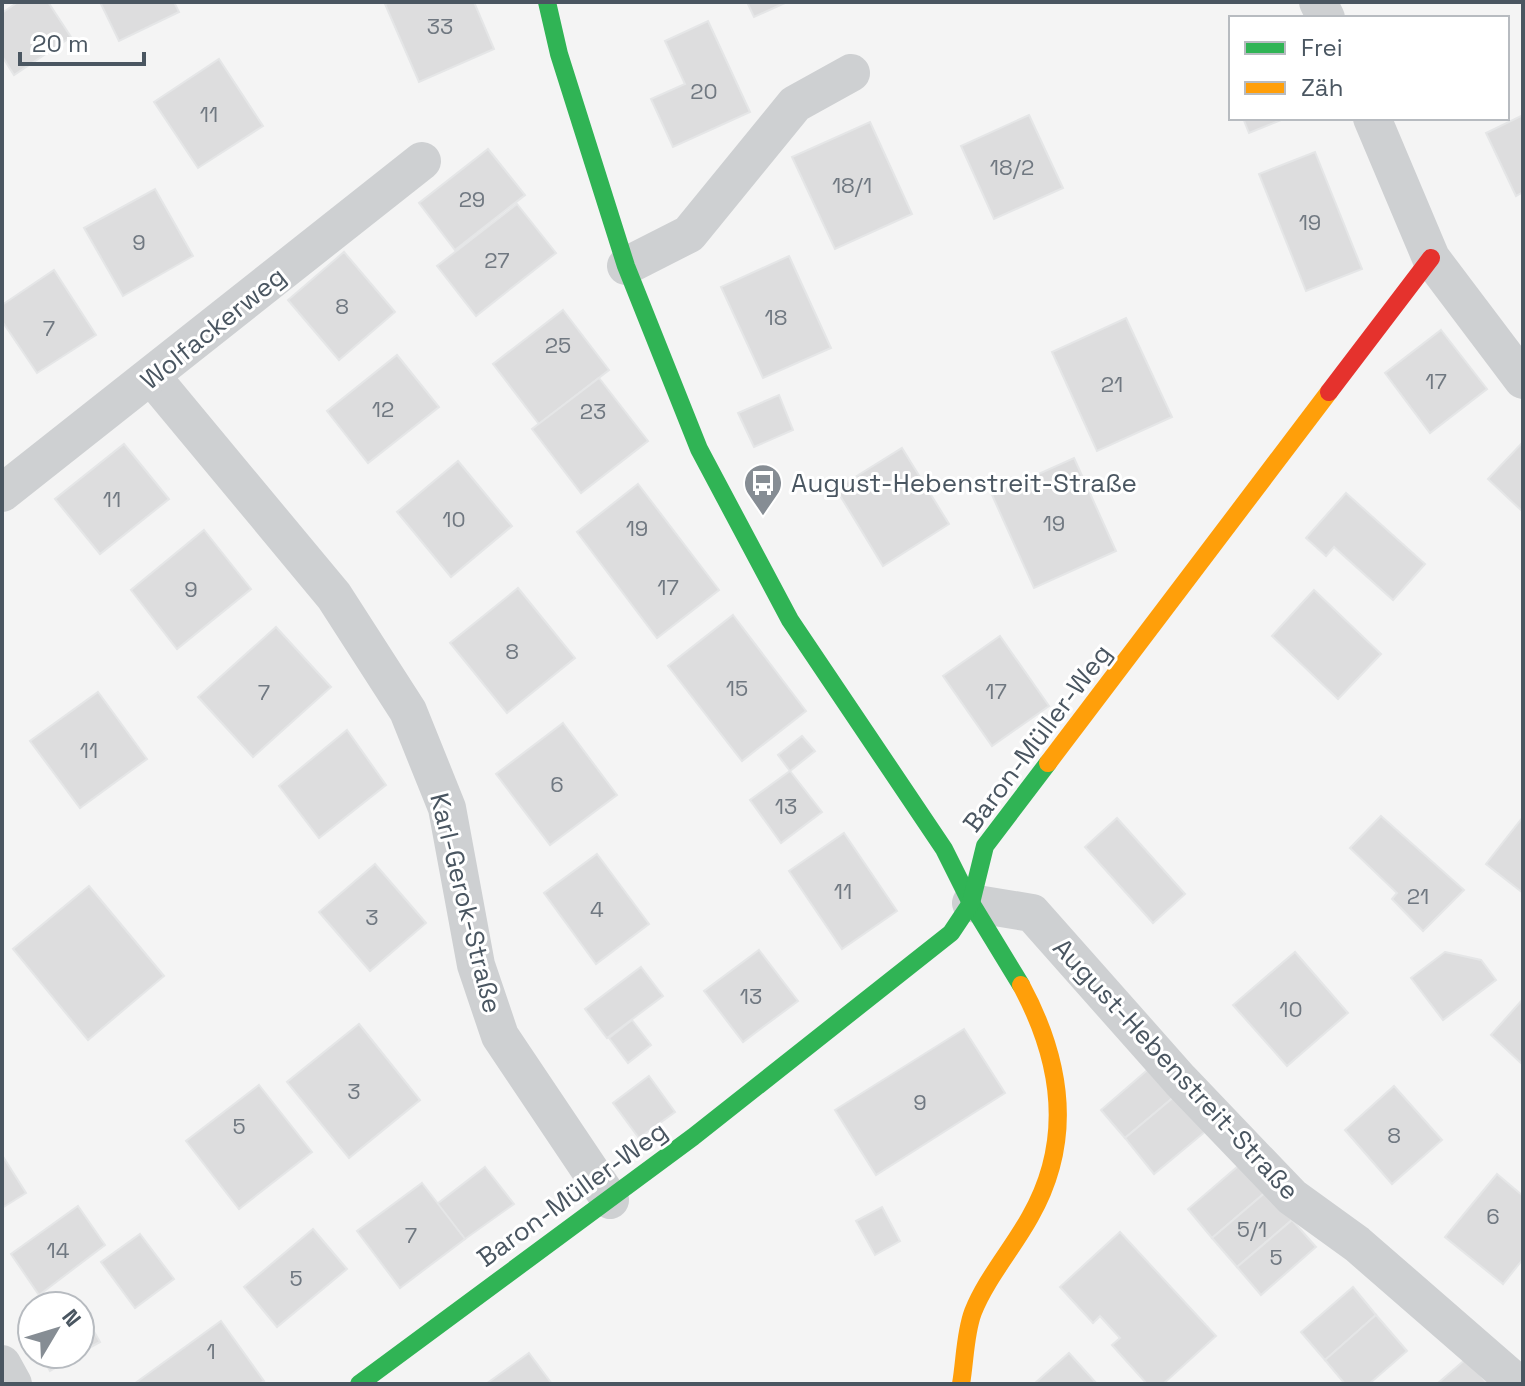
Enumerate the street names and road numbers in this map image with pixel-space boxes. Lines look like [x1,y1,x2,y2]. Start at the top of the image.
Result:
street label: Wolfackerweg [133,259,293,397]
street label: Baron-Müller-Weg [955,637,1119,839]
street label: Karl-Gerok-Straße [422,789,510,1017]
street label: August-Hebenstreit-Straße [1046,931,1306,1207]
street label: Baron-Müller-Weg [470,1114,674,1274]

